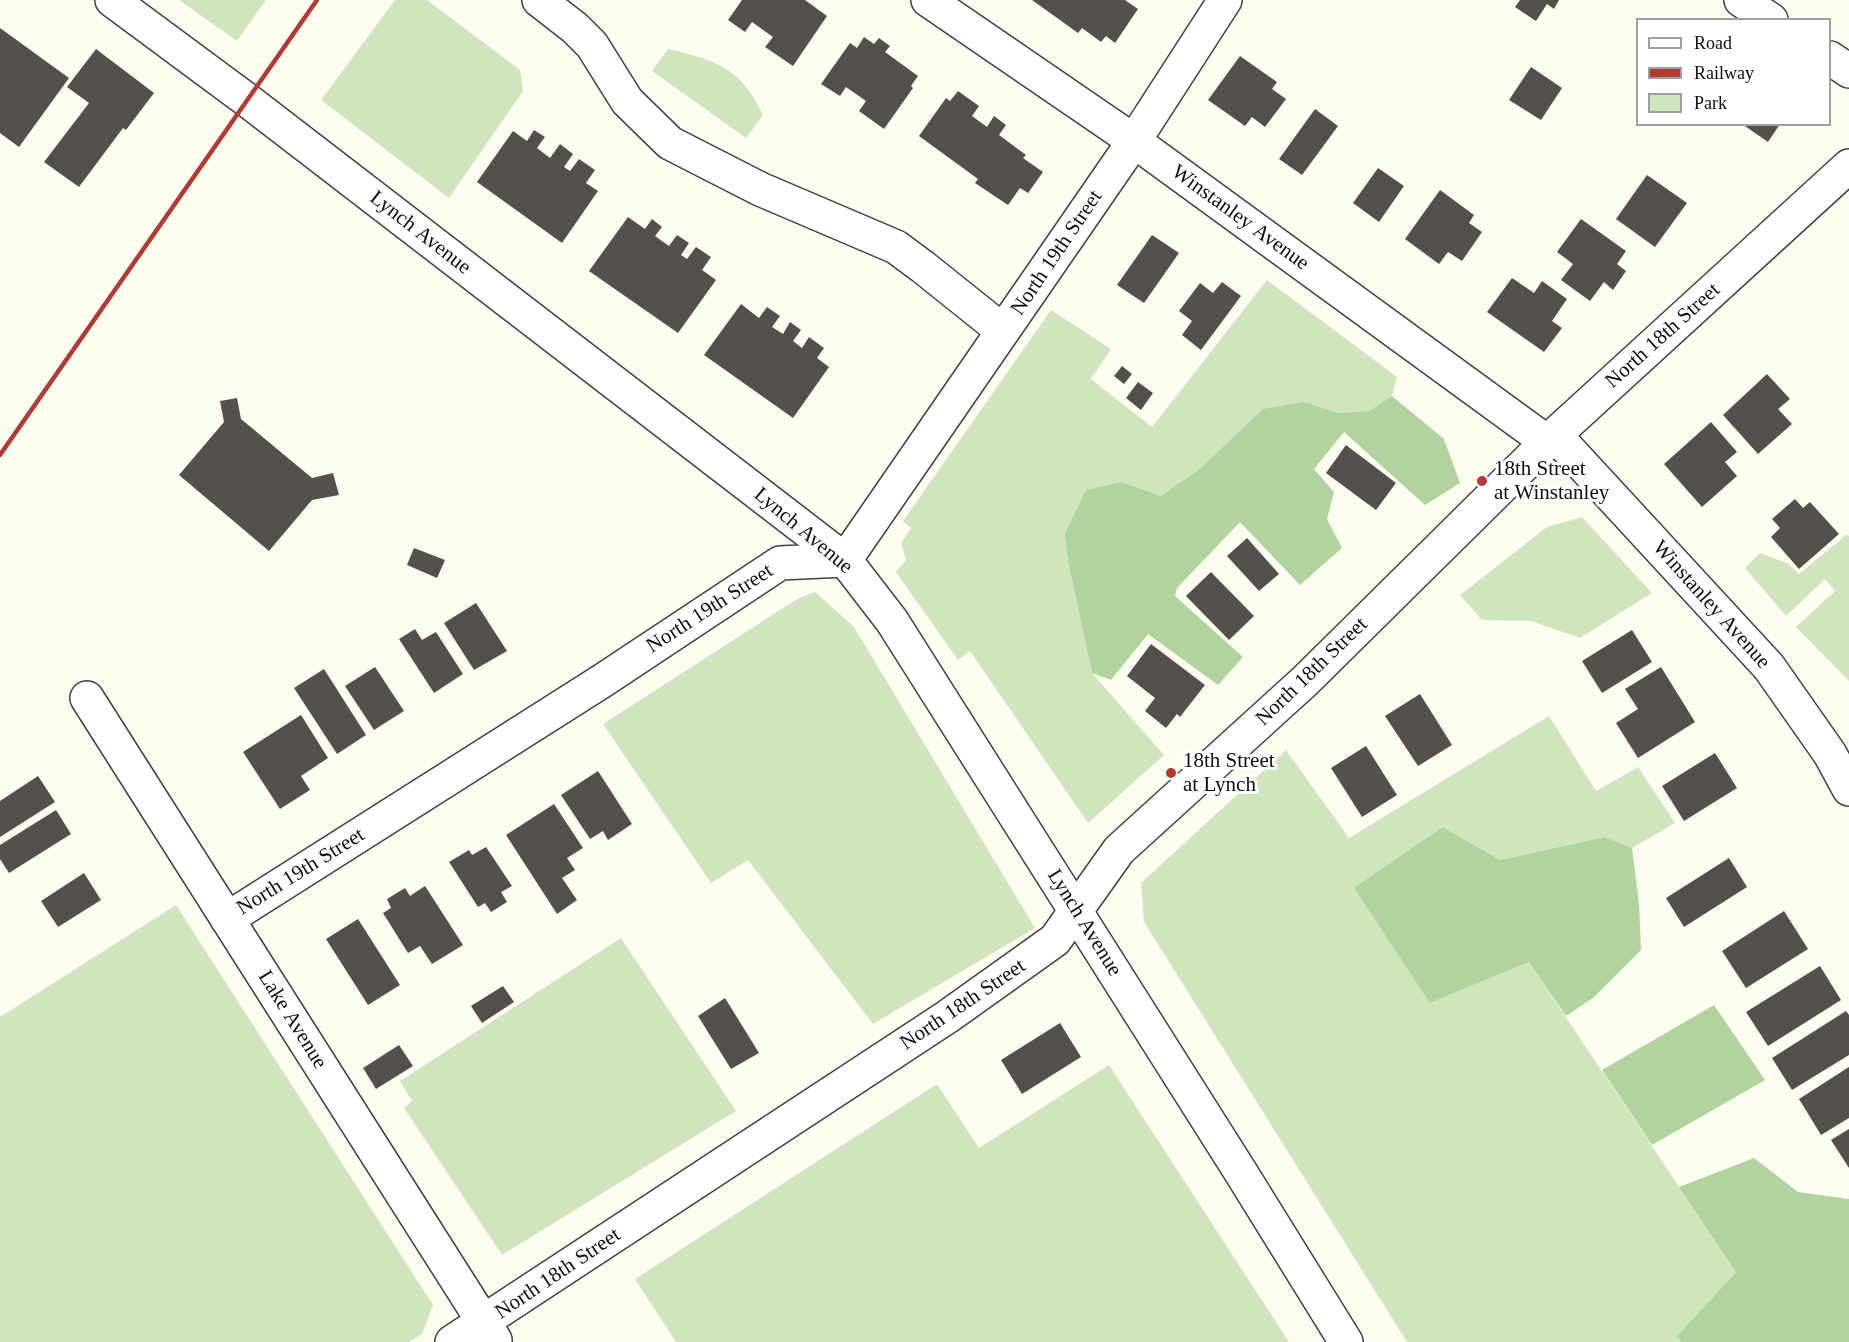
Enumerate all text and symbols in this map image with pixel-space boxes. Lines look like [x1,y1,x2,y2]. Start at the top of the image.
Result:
legend [1636,18,1831,126]
text: Road [1694,33,1732,53]
text: Railway [1694,63,1754,83]
text: Park [1694,93,1727,113]
street label: Winstanley Avenue [1166,160,1314,276]
street label: Lynch Avenue [364,186,476,280]
street label: North 19th Street [1006,186,1108,320]
street label: North 18th Street [1600,278,1726,394]
place label: 18th Street at Winstanley [1494,456,1609,506]
marker: 18th Street at Winstanley [1475,474,1489,488]
street label: Lynch Avenue [748,482,858,580]
street label: Winstanley Avenue [1647,536,1775,674]
street label: North 19th Street [642,559,778,659]
street label: North 18th Street [1251,612,1373,732]
place label: 18th Street at Lynch [1183,748,1275,798]
marker: 18th Street at Lynch [1164,766,1178,780]
street label: North 19th Street [232,823,370,921]
street label: Lynch Avenue [1041,865,1127,981]
street label: North 18th Street [896,954,1030,1056]
street label: Lake Avenue [252,966,332,1074]
street label: North 18th Street [491,1223,625,1325]

